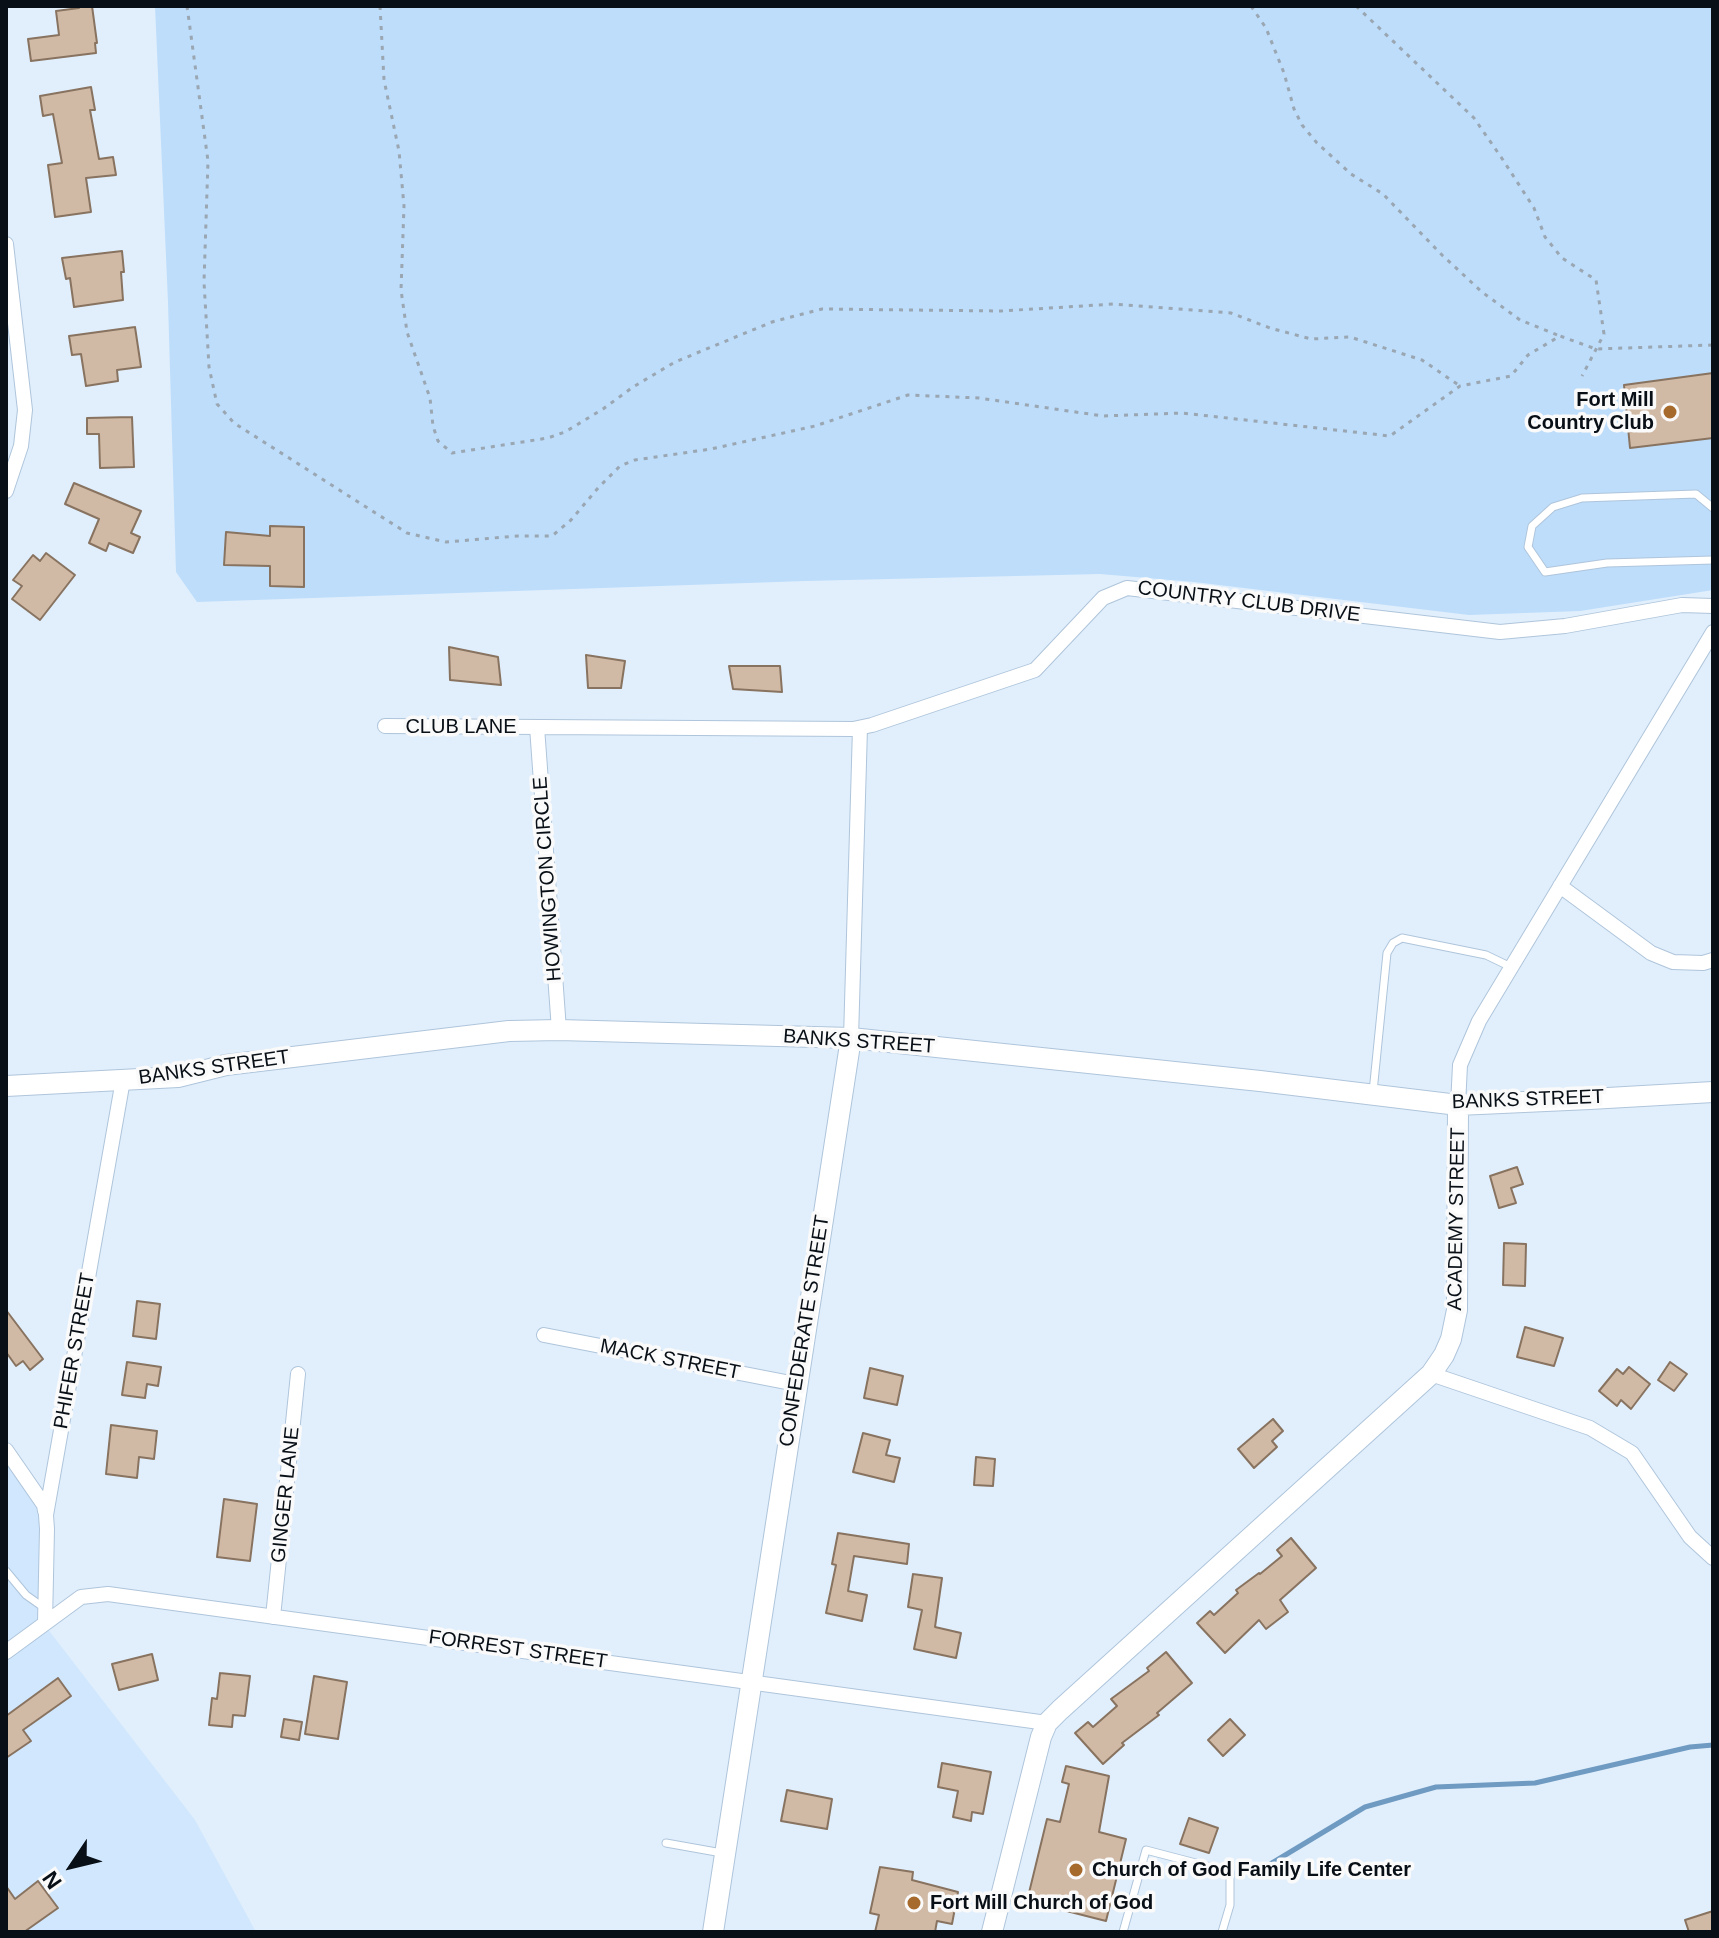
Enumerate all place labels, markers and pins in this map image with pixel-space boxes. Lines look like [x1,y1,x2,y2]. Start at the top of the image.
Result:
place label: Fort Mill Country Club [1527,388,1654,435]
marker: Fort Mill Country Club [1661,403,1679,421]
place label: Church of God Family Life Center [1092,1858,1411,1882]
marker: Church of God Family Life Center [1067,1861,1085,1879]
place label: Fort Mill Church of God [930,1891,1153,1915]
marker: Fort Mill Church of God [905,1894,923,1912]

